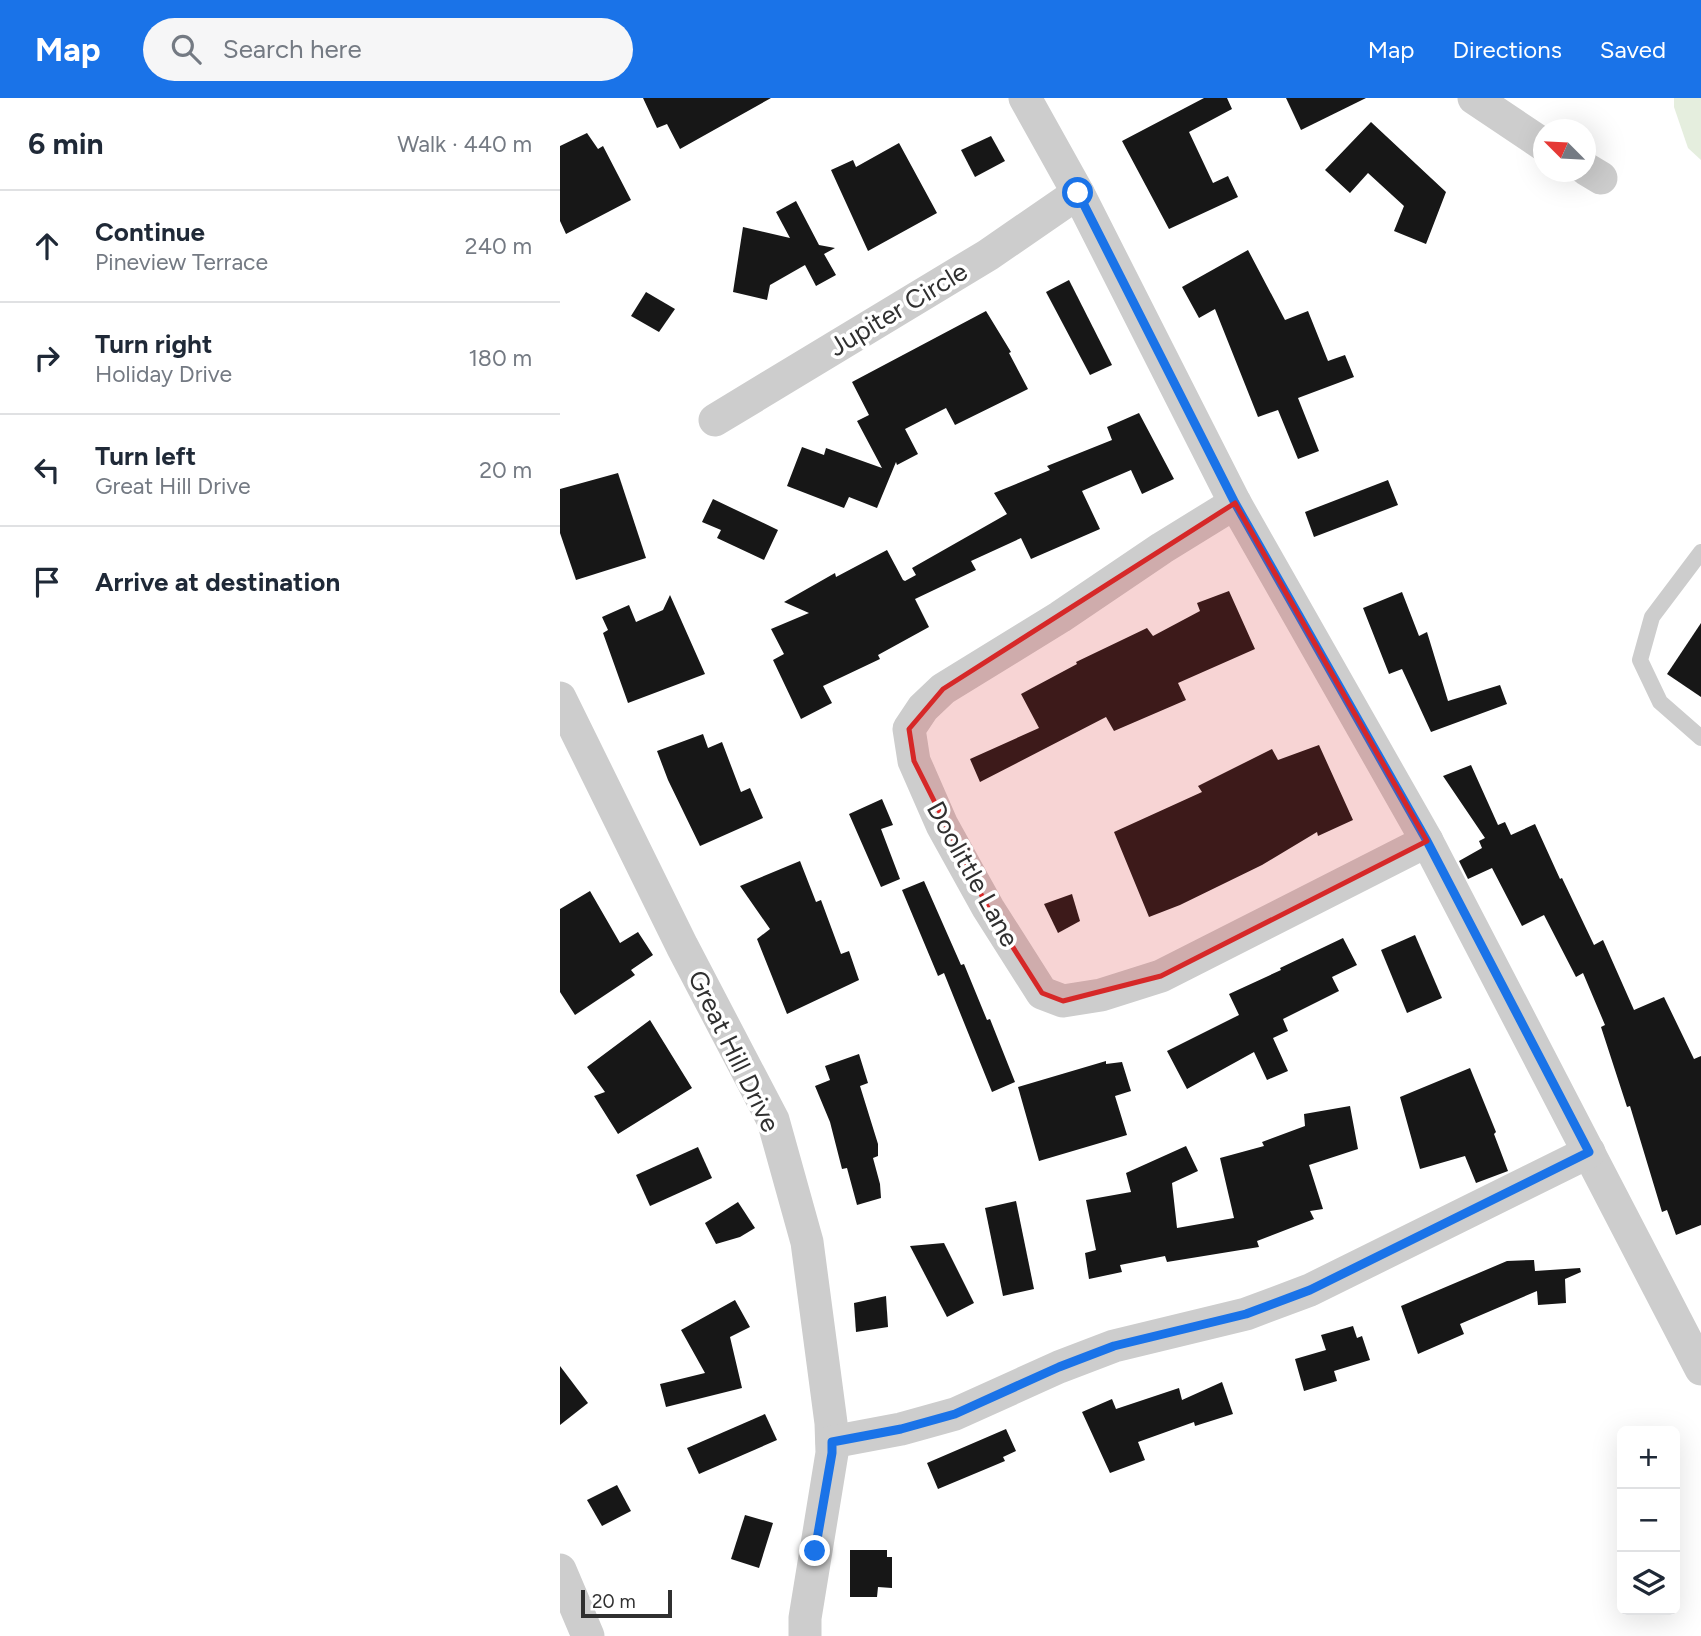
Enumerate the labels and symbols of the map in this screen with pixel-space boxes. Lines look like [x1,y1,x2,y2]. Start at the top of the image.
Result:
north arrow [1533,119,1596,182]
route start [1062,177,1093,208]
street label: Jupiter Circle [823,255,973,363]
street label: Doolittle Lane [920,796,1026,952]
street label: Great Hill Drive [681,965,787,1137]
route end [799,1535,830,1566]
scale bar [581,1587,672,1619]

